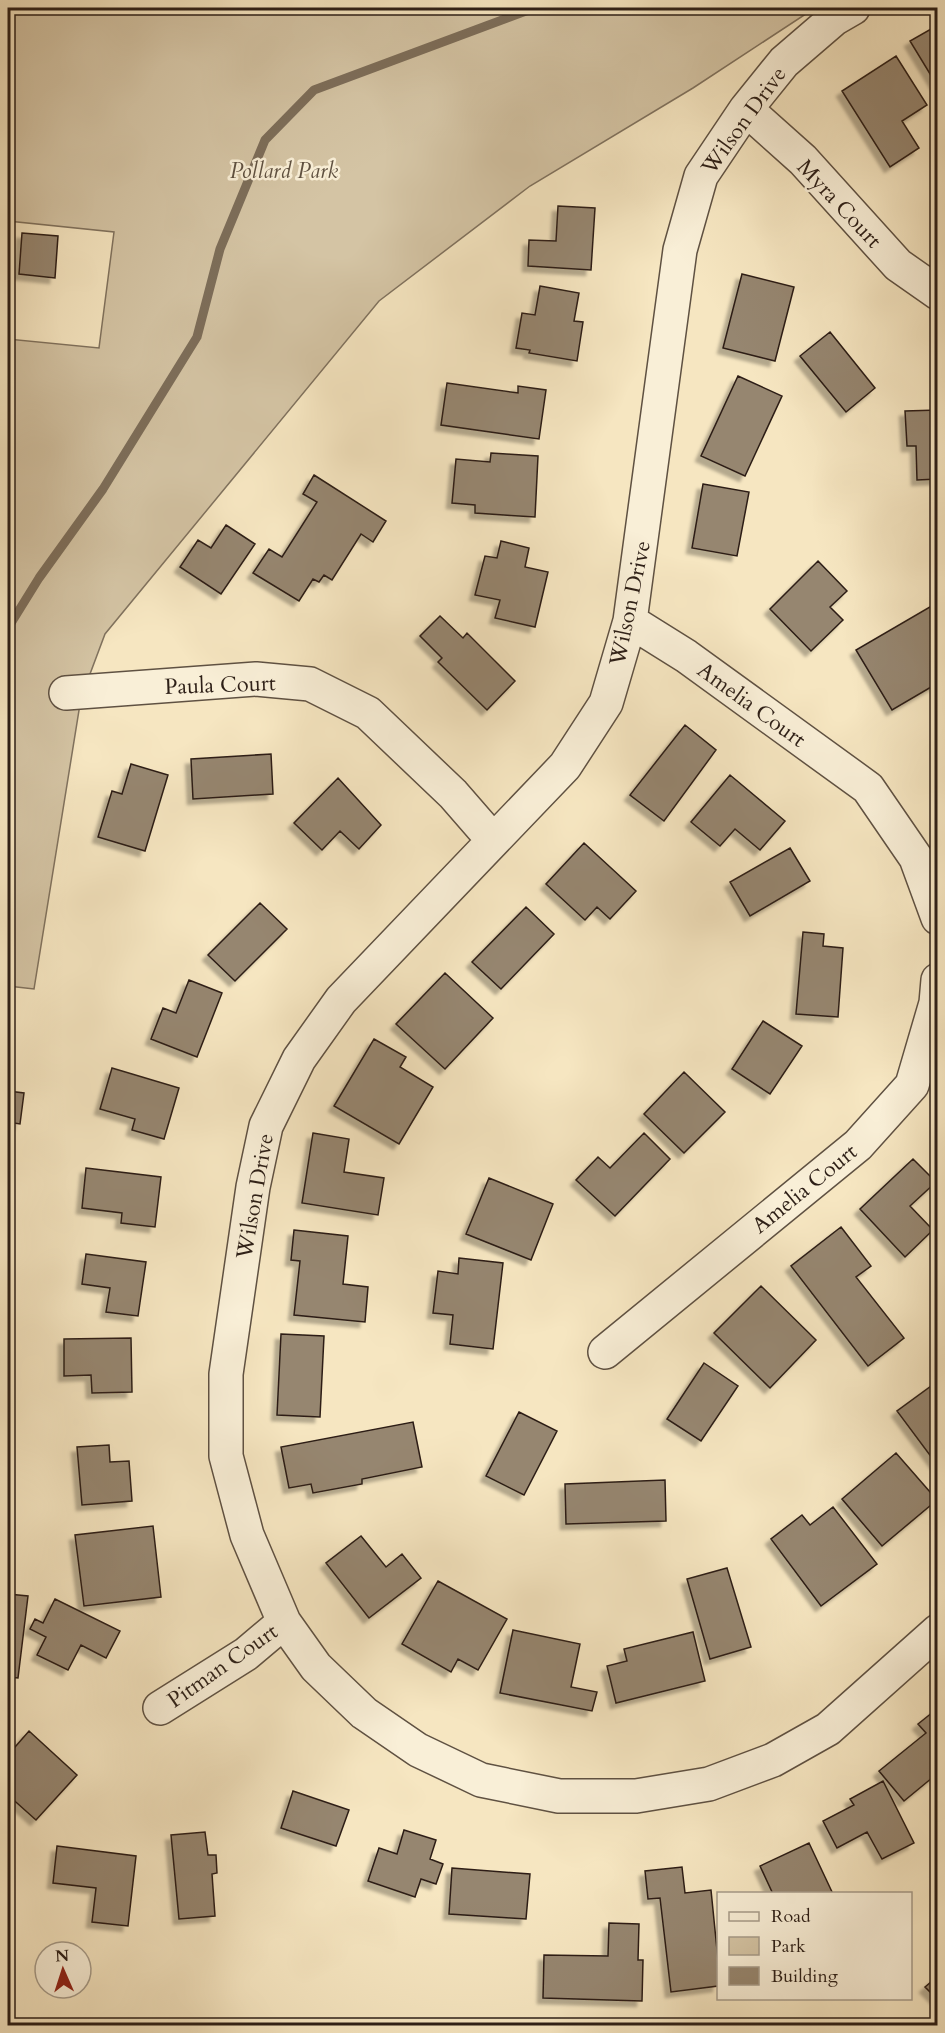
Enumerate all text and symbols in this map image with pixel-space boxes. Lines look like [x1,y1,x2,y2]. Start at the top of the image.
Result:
street label: Wilson Drive [694,60,793,182]
street label: Myra Court [790,153,888,255]
park label: Pollard Park [230,156,338,186]
street label: Wilson Drive [602,538,658,669]
street label: Amelia Court [691,655,812,754]
street label: Paula Court [164,668,276,702]
street label: Wilson Drive [229,1131,281,1262]
street label: Amelia Court [746,1137,864,1240]
street label: Pitman Court [161,1617,284,1715]
legend [717,1892,912,2000]
text: Road [771,1904,811,1929]
text: Park [771,1934,806,1959]
north arrow [33,1940,93,2000]
text: N [55,1945,70,1967]
text: Building [771,1964,839,1989]

